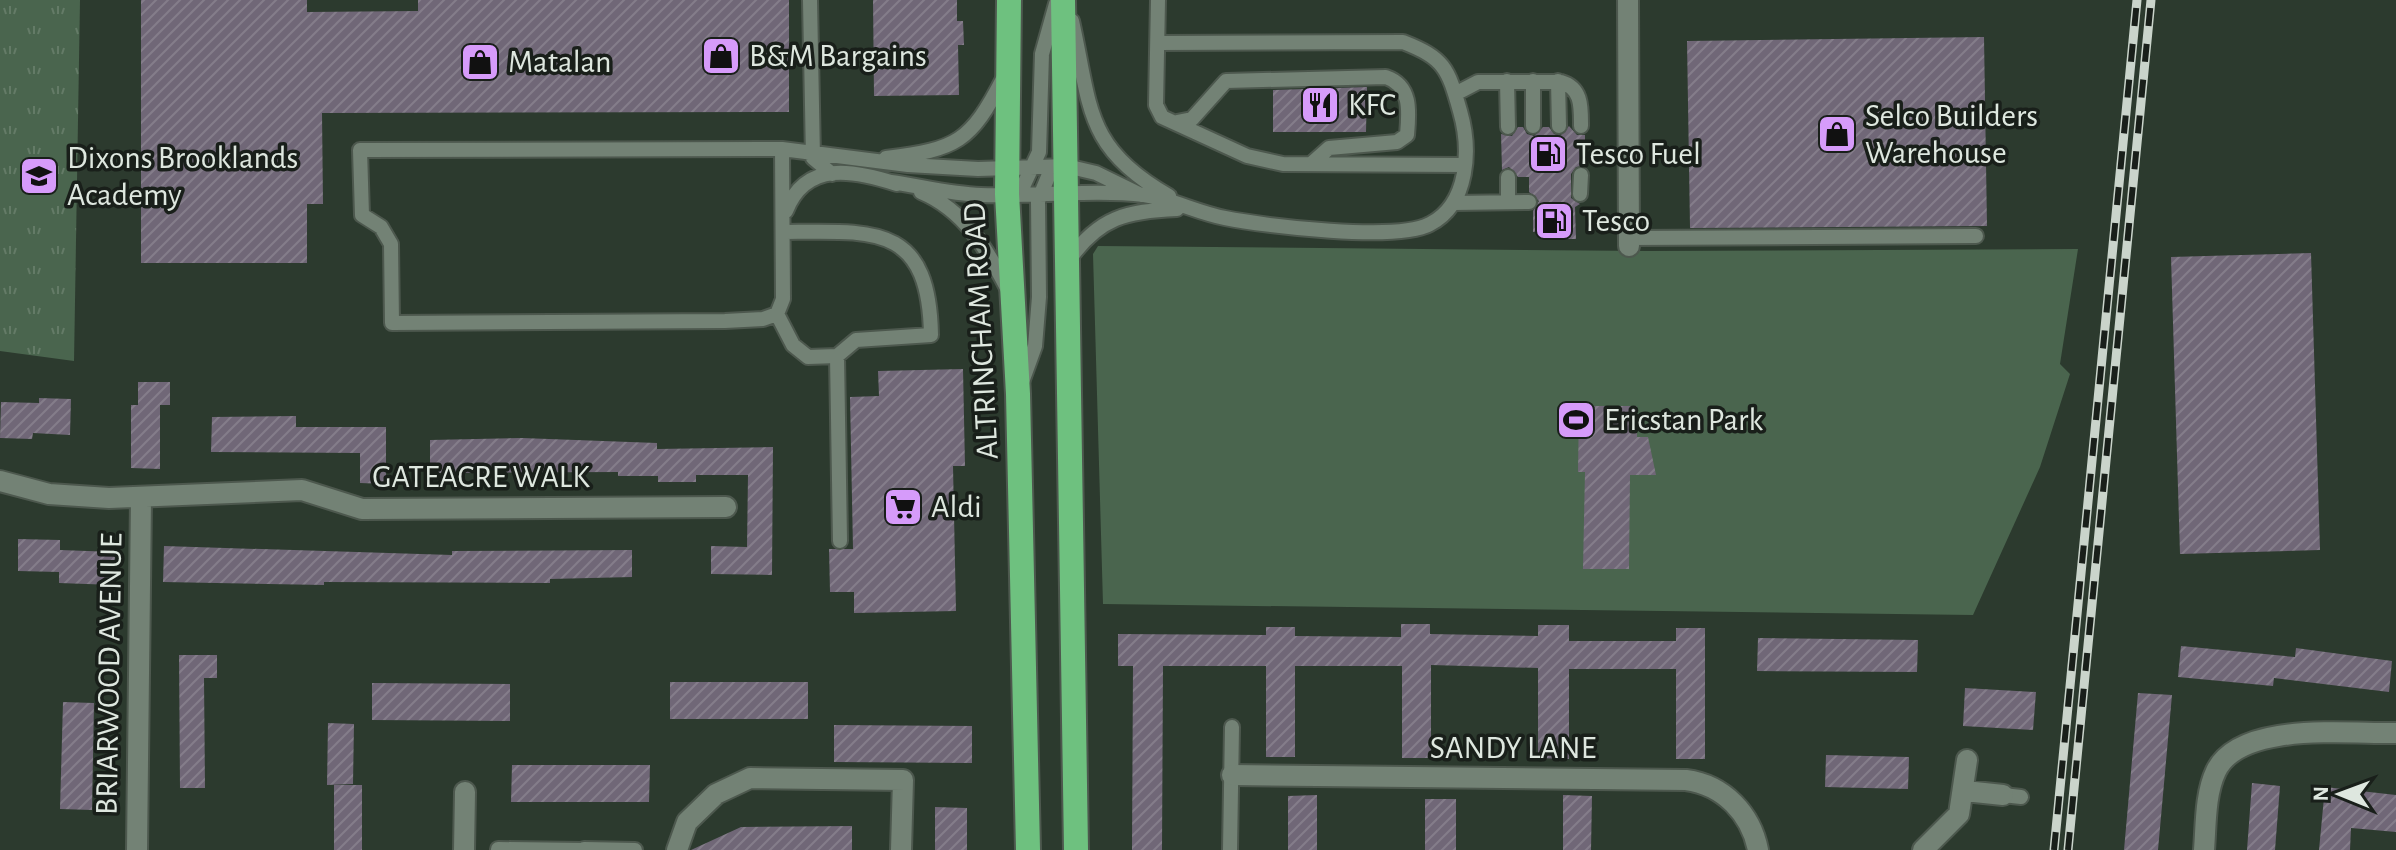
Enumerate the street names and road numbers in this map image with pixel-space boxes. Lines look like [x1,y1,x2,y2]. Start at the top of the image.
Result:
street label: ALTRINCHAM ROAD [958,202,1004,460]
street label: GATEACRE WALK [372,461,590,493]
street label: BRIARWOOD AVENUE [91,533,127,815]
street label: SANDY LANE [1430,732,1596,764]

